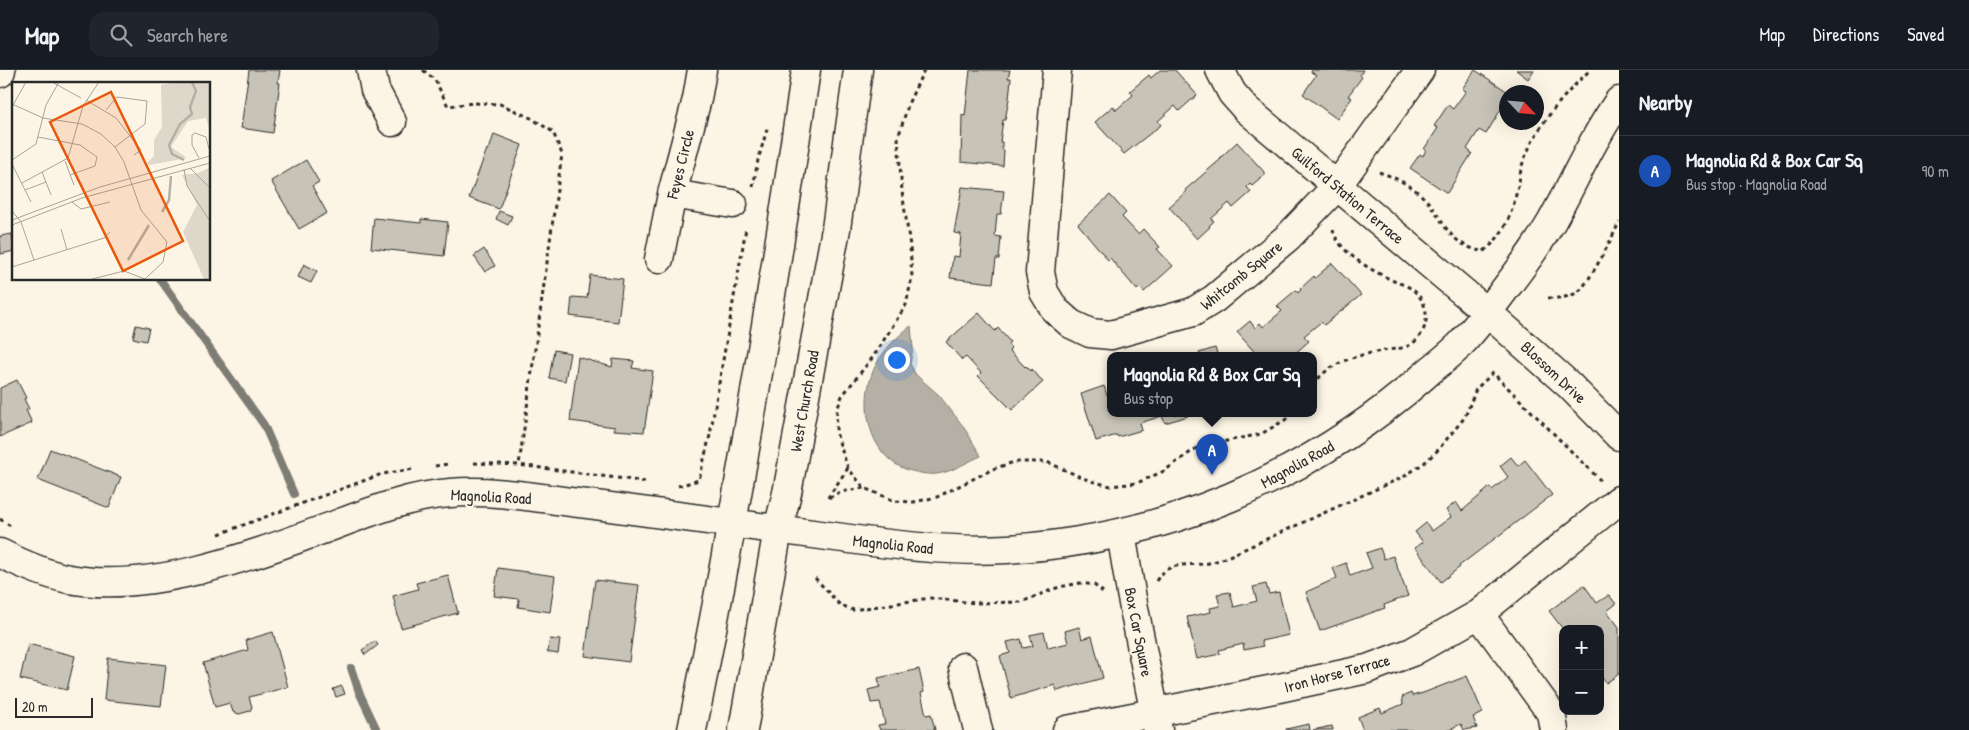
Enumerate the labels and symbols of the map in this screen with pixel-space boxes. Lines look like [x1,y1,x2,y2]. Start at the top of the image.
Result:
inset map [12,82,210,280]
north arrow [1499,85,1544,130]
street label: Feyes Circle [661,126,699,202]
street label: Guilford Station Terrace [1287,141,1409,249]
street label: Whitcomb Square [1195,235,1287,315]
street label: Blossom Drive [1516,336,1592,409]
your location [884,347,910,373]
street label: West Church Road [784,349,824,453]
pin: A [1196,434,1228,475]
street label: Magnolia Road [1256,435,1338,493]
street label: Magnolia Road [450,483,532,509]
street label: Magnolia Road [852,529,934,559]
street label: Box Car Square [1120,586,1159,679]
street label: Iron Horse Terrace [1282,648,1393,698]
scale bar [15,695,92,718]

